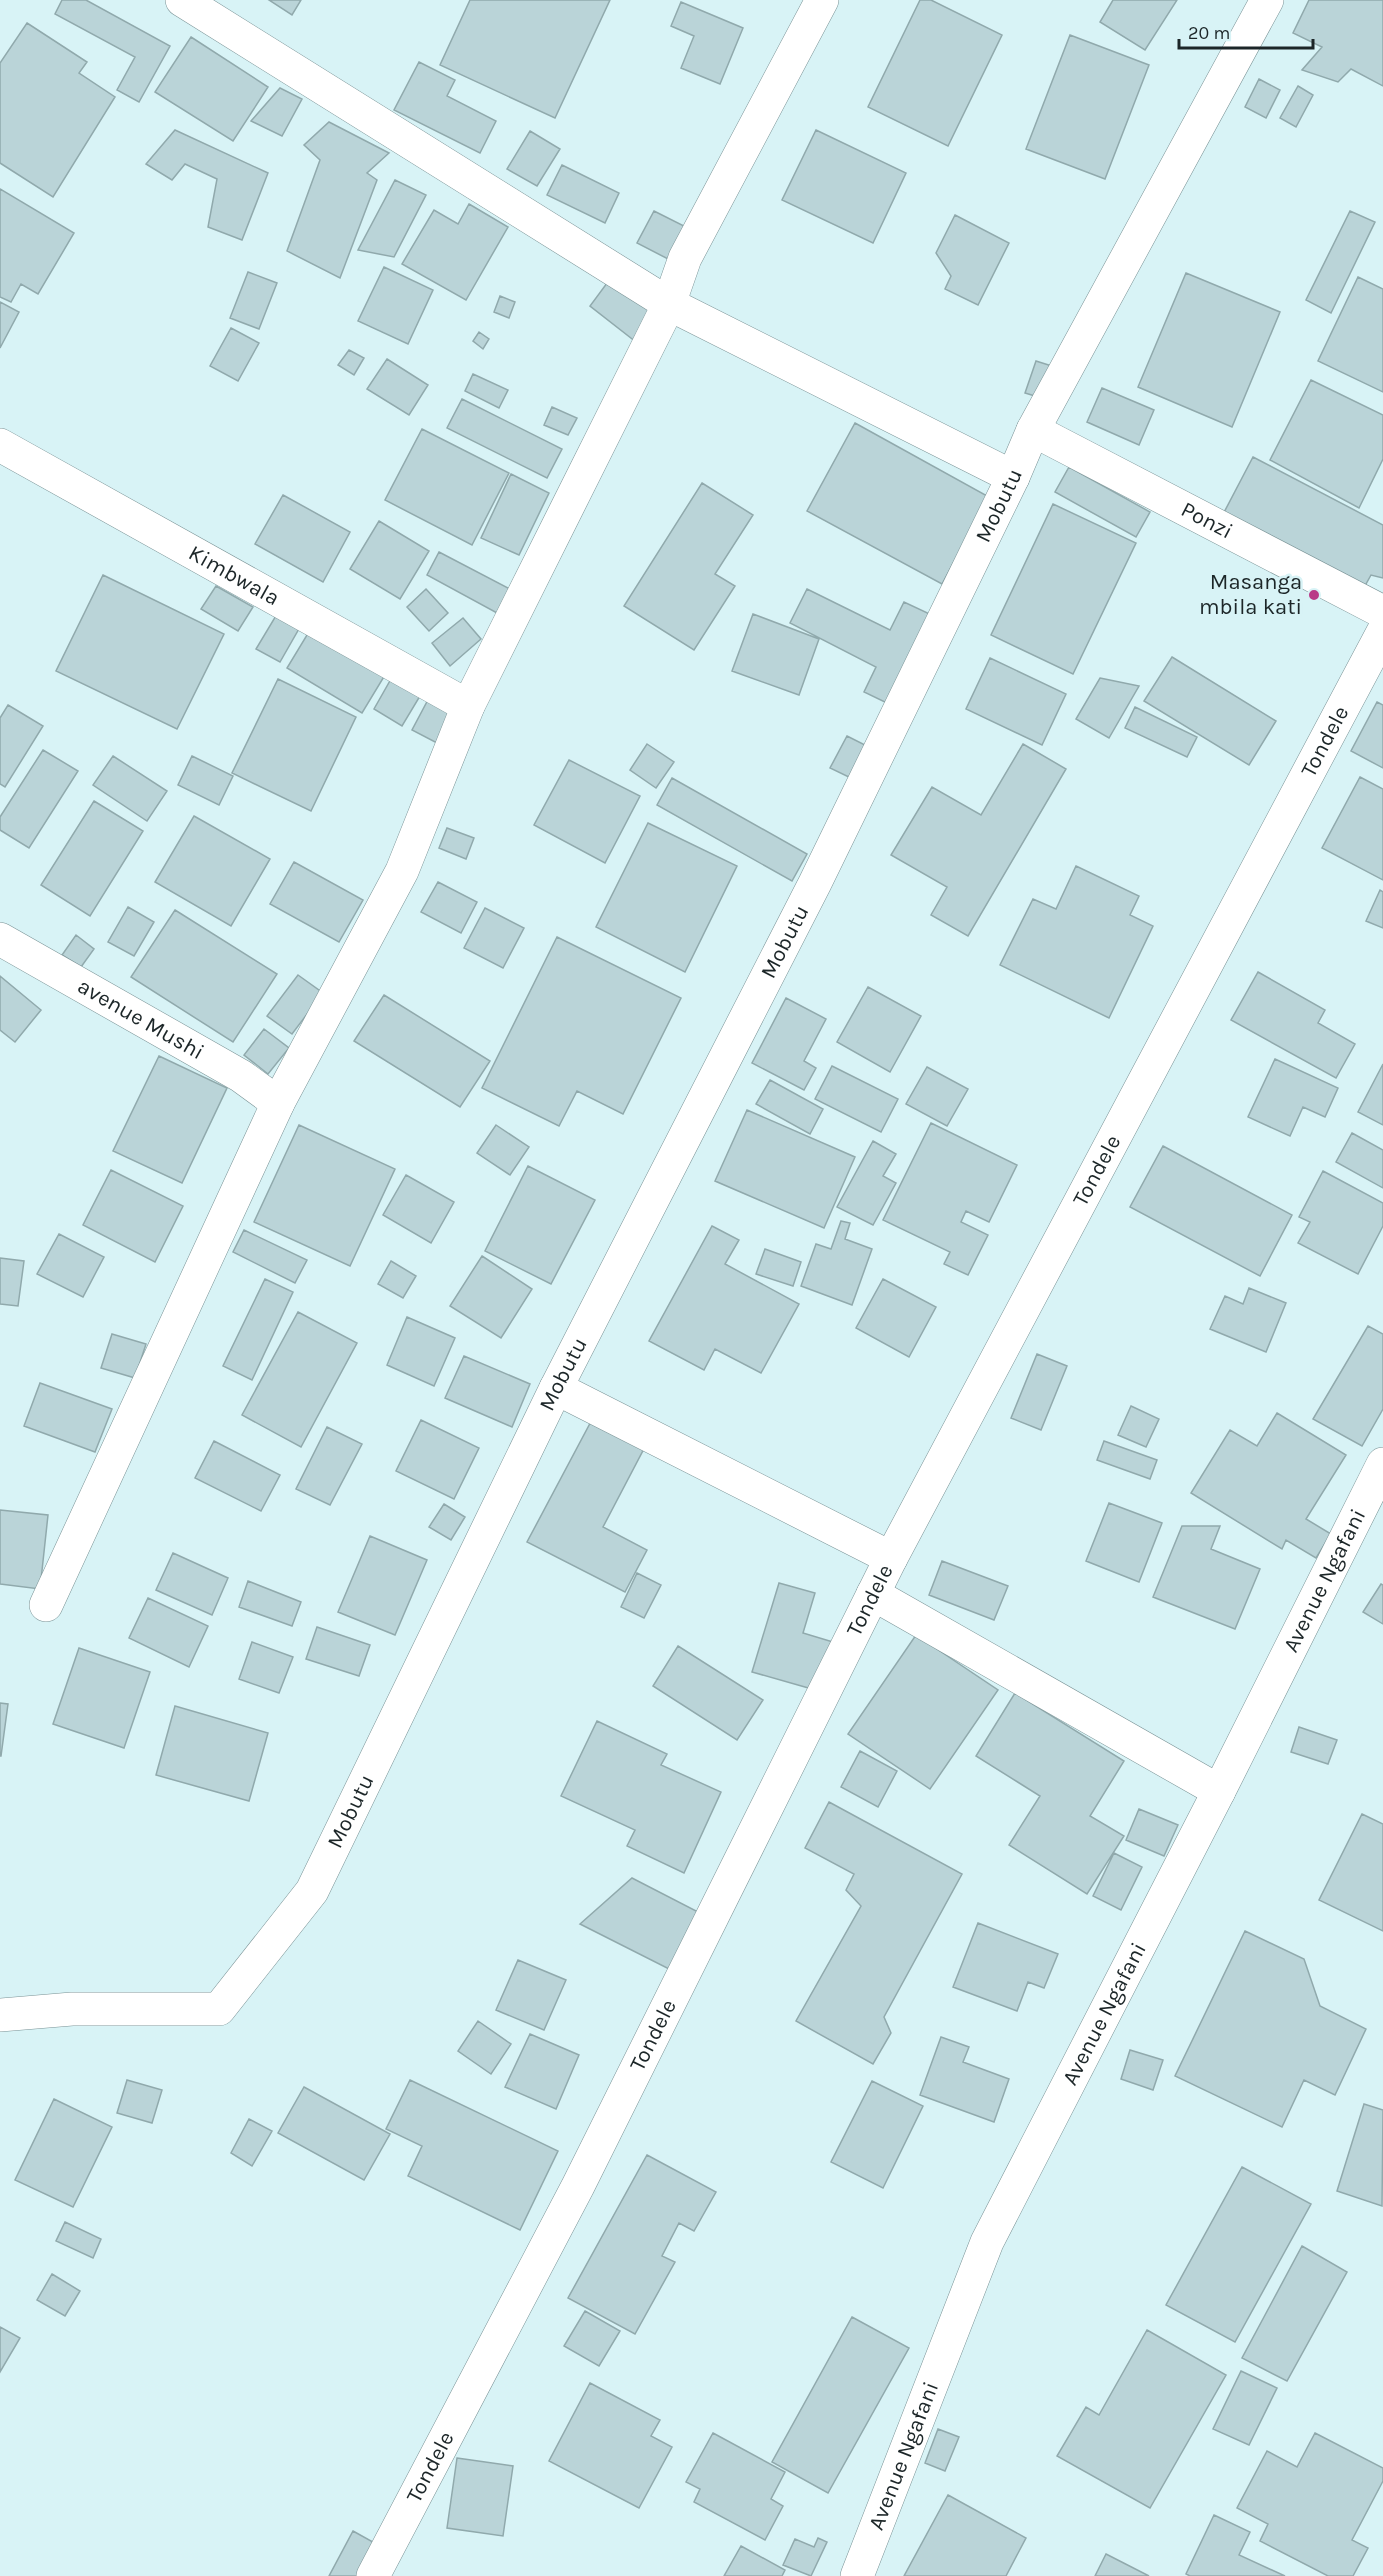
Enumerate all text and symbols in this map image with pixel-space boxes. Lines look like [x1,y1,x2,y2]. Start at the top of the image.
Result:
scale bar [1179,12,1312,50]
text: 20 m [1188,22,1230,44]
street label: Mobutu [970,465,1028,547]
street label: Ponzi [1177,496,1237,545]
street label: Kimbwala [184,540,284,611]
place label: Masanga mbila kati [1199,569,1302,620]
marker: Masanga mbila kati [1307,588,1321,602]
street label: Tondele [1295,702,1354,781]
street label: Mobutu [755,901,814,983]
street label: avenue Mushi [73,973,209,1065]
street label: Tondele [1067,1131,1126,1210]
street label: Mobutu [534,1333,593,1415]
street label: Avenue Ngafani [1278,1505,1371,1656]
street label: Tondele [841,1560,899,1640]
street label: Mobutu [322,1770,379,1852]
street label: Avenue Ngafani [1057,1938,1152,2089]
street label: Tondele [624,1995,682,2075]
street label: Avenue Ngafani [863,2378,944,2534]
street label: Tondele [401,2427,460,2507]

